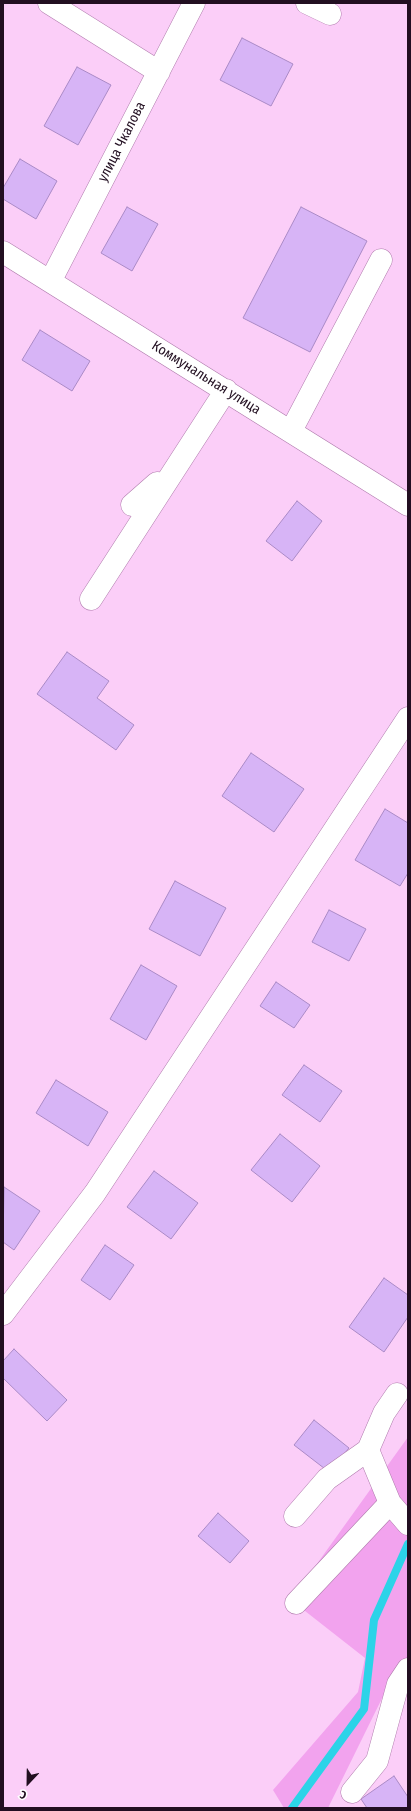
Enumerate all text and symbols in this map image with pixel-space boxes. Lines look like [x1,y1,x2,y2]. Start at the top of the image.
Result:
street label: улица Чкалова [95,99,149,185]
street label: Коммунальная улица [148,338,264,418]
north arrow [8,1763,48,1803]
text: С [18,1787,28,1802]

